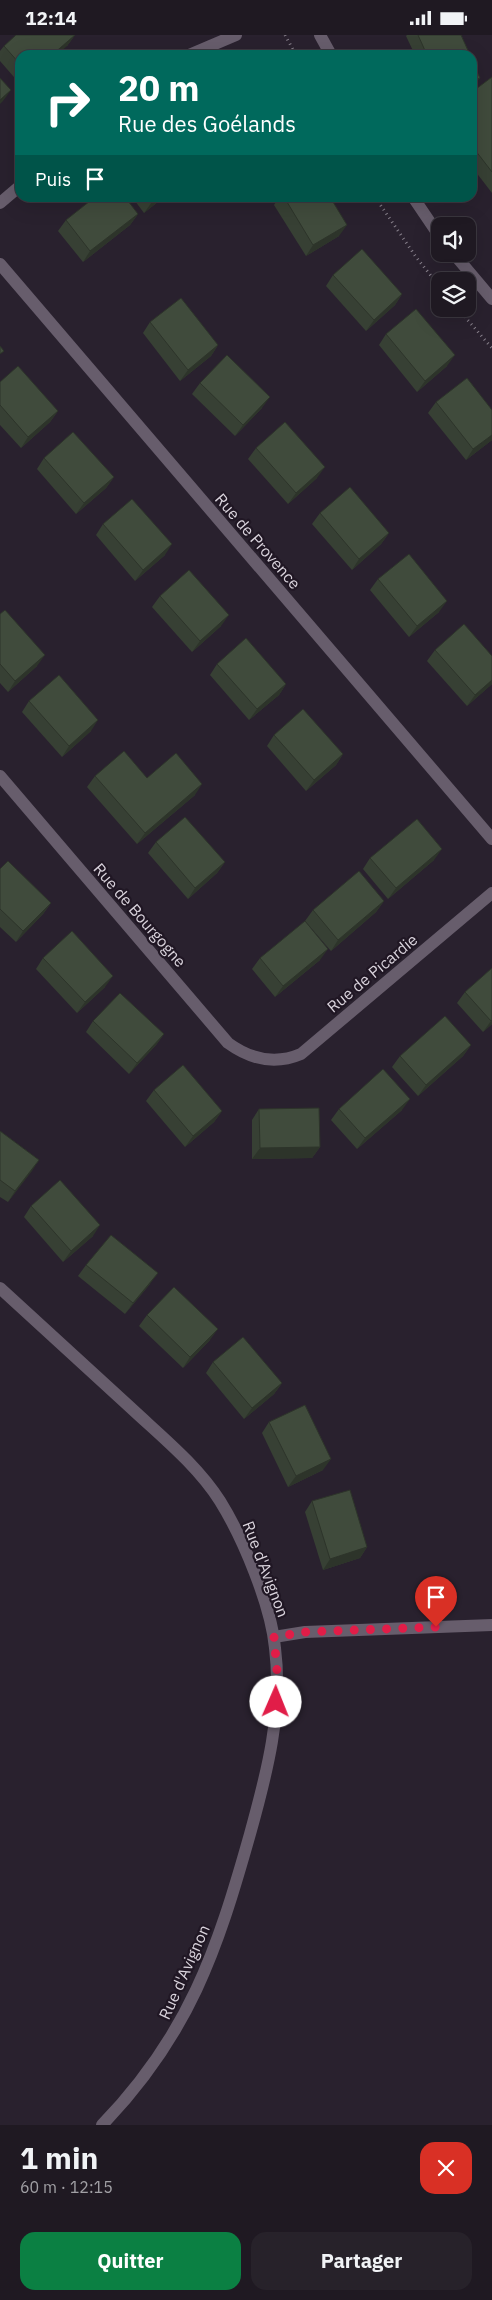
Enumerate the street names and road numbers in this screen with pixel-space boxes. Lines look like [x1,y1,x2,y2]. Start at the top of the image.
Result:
street label: Rue de Provence [211,489,305,593]
street label: Rue de Bourgogne [89,859,191,971]
street label: Rue de Picardie [323,929,421,1017]
street label: Rue d'Avignon [238,1518,294,1620]
street label: Rue d'Avignon [154,1922,214,2022]

